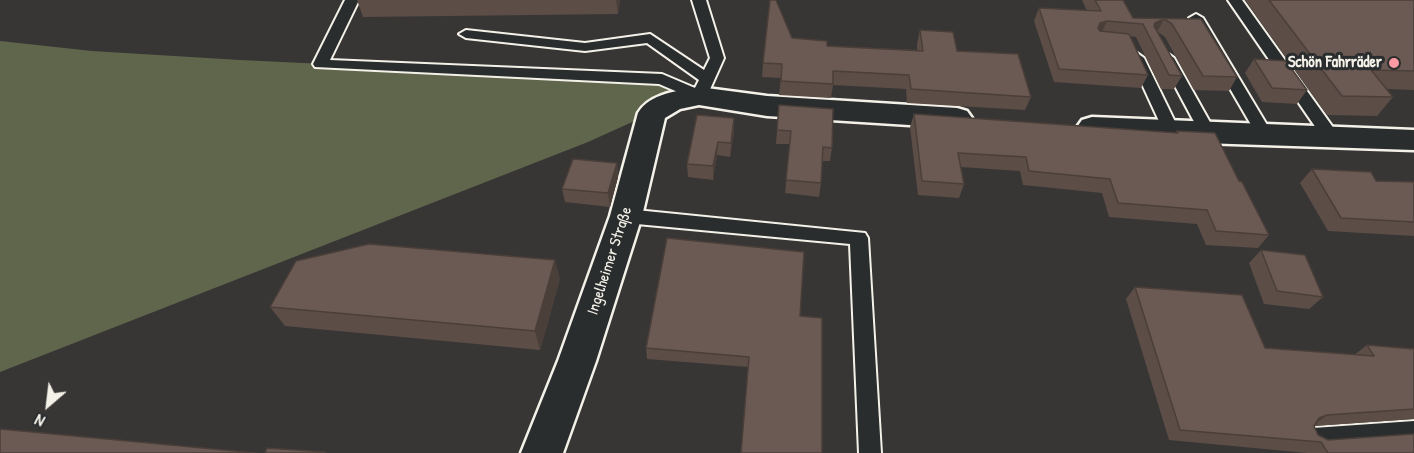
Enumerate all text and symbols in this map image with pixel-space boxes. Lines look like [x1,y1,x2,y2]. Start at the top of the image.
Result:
place label: Schön Fahrräder [1288,53,1382,73]
marker: Schön Fahrräder [1387,56,1401,70]
street label: Ingelheimer Straße [583,204,637,318]
north arrow [18,375,78,435]
text: N [31,409,48,433]

